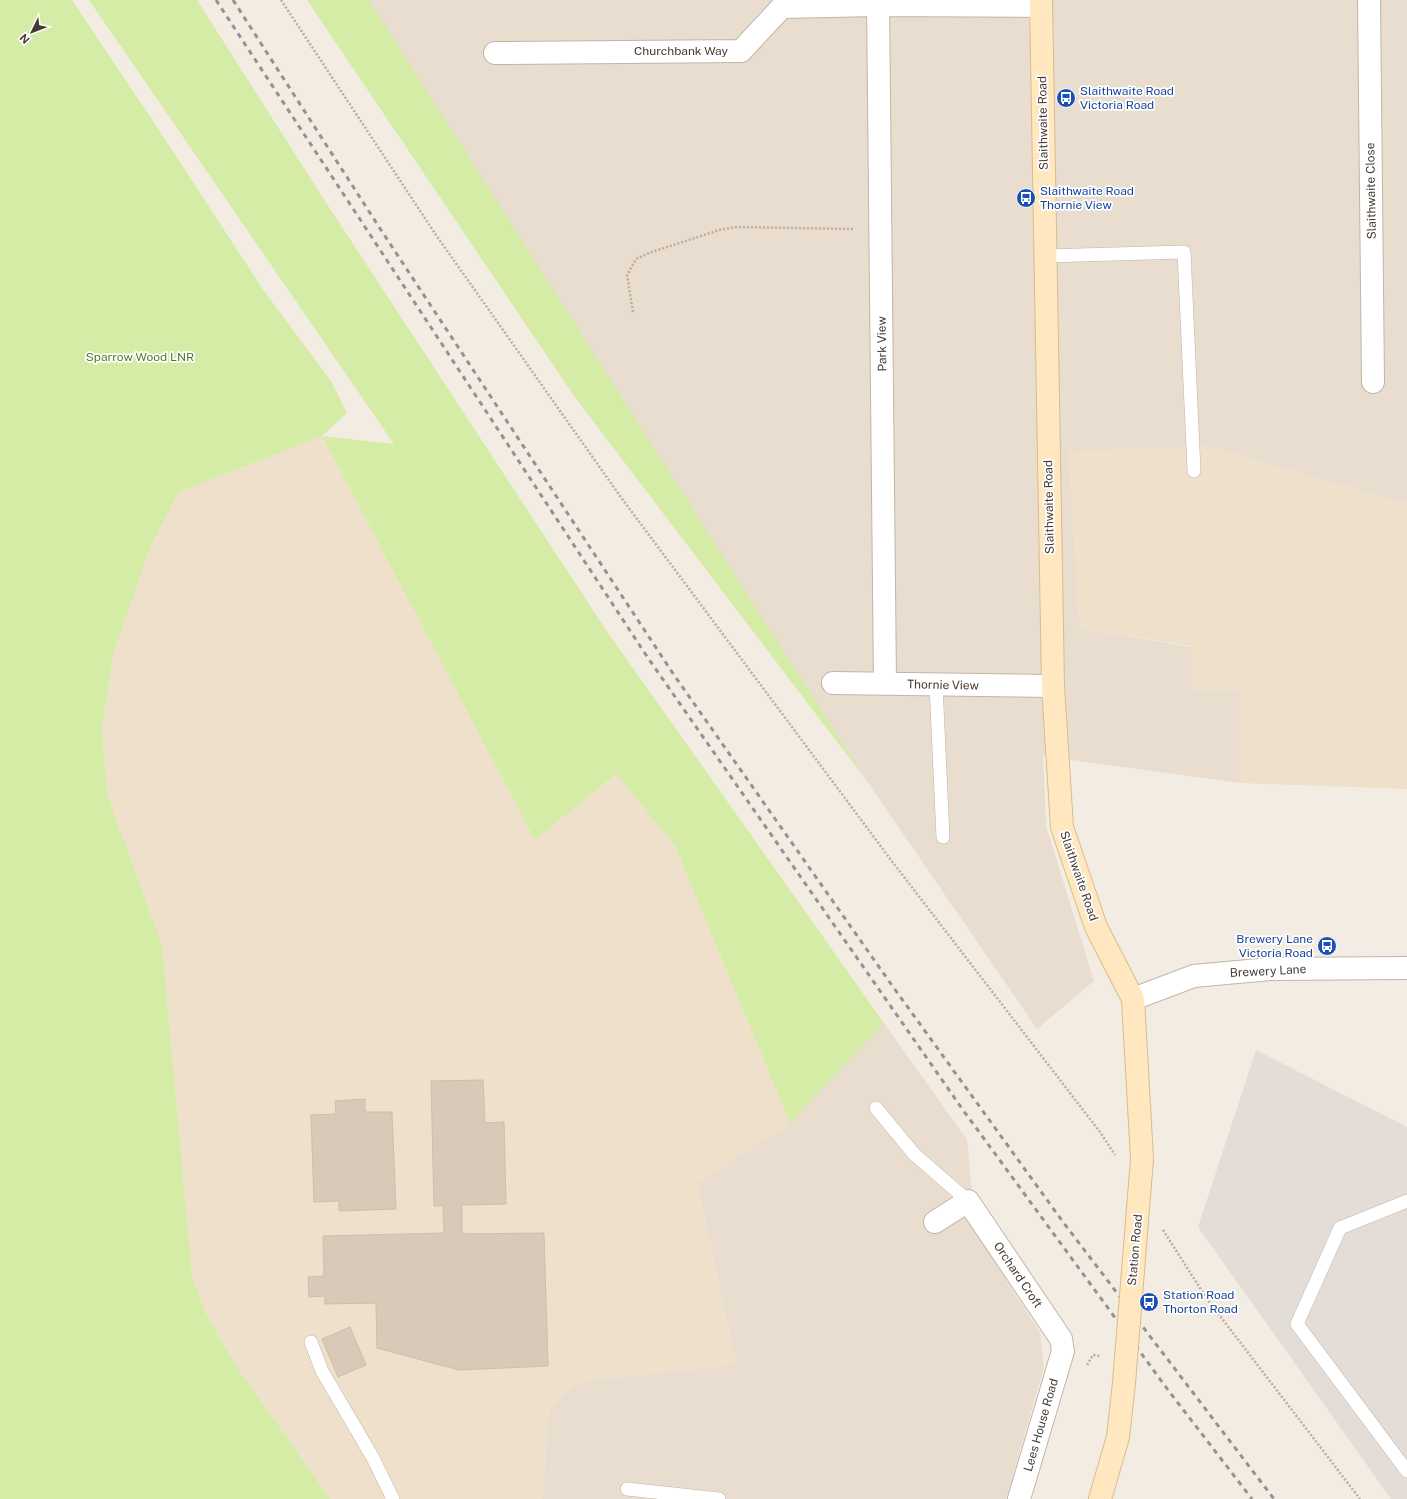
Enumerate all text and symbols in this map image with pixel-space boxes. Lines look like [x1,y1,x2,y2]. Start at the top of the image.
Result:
north arrow [12,12,52,52]
text: N [17,32,32,46]
street label: Churchbank Way [634,44,729,58]
street label: Slaithwaite Road [1035,76,1051,170]
place label: Slaithwaite Road Victoria Road [1080,84,1174,112]
bus stop icon: Slaithwaite Road Victoria Road [1055,87,1077,109]
street label: Slaithwaite Close [1363,142,1379,240]
place label: Slaithwaite Road Thornie View [1040,184,1134,212]
bus stop icon: Slaithwaite Road Thornie View [1015,187,1037,209]
street label: Park View [875,316,889,372]
park label: Sparrow Wood LNR [86,350,194,364]
street label: Slaithwaite Road [1041,460,1057,554]
street label: Thornie View [907,677,980,693]
street label: Slaithwaite Road [1057,829,1101,923]
place label: Brewery Lane Victoria Road [1236,932,1313,960]
bus stop icon: Brewery Lane Victoria Road [1316,935,1338,957]
street label: Brewery Lane [1229,962,1307,980]
street label: Station Road [1125,1214,1145,1286]
street label: Orchard Croft [991,1239,1045,1311]
place label: Station Road Thorton Road [1163,1288,1238,1316]
bus stop icon: Station Road Thorton Road [1138,1291,1160,1313]
street label: Lees House Road [1021,1377,1061,1473]

